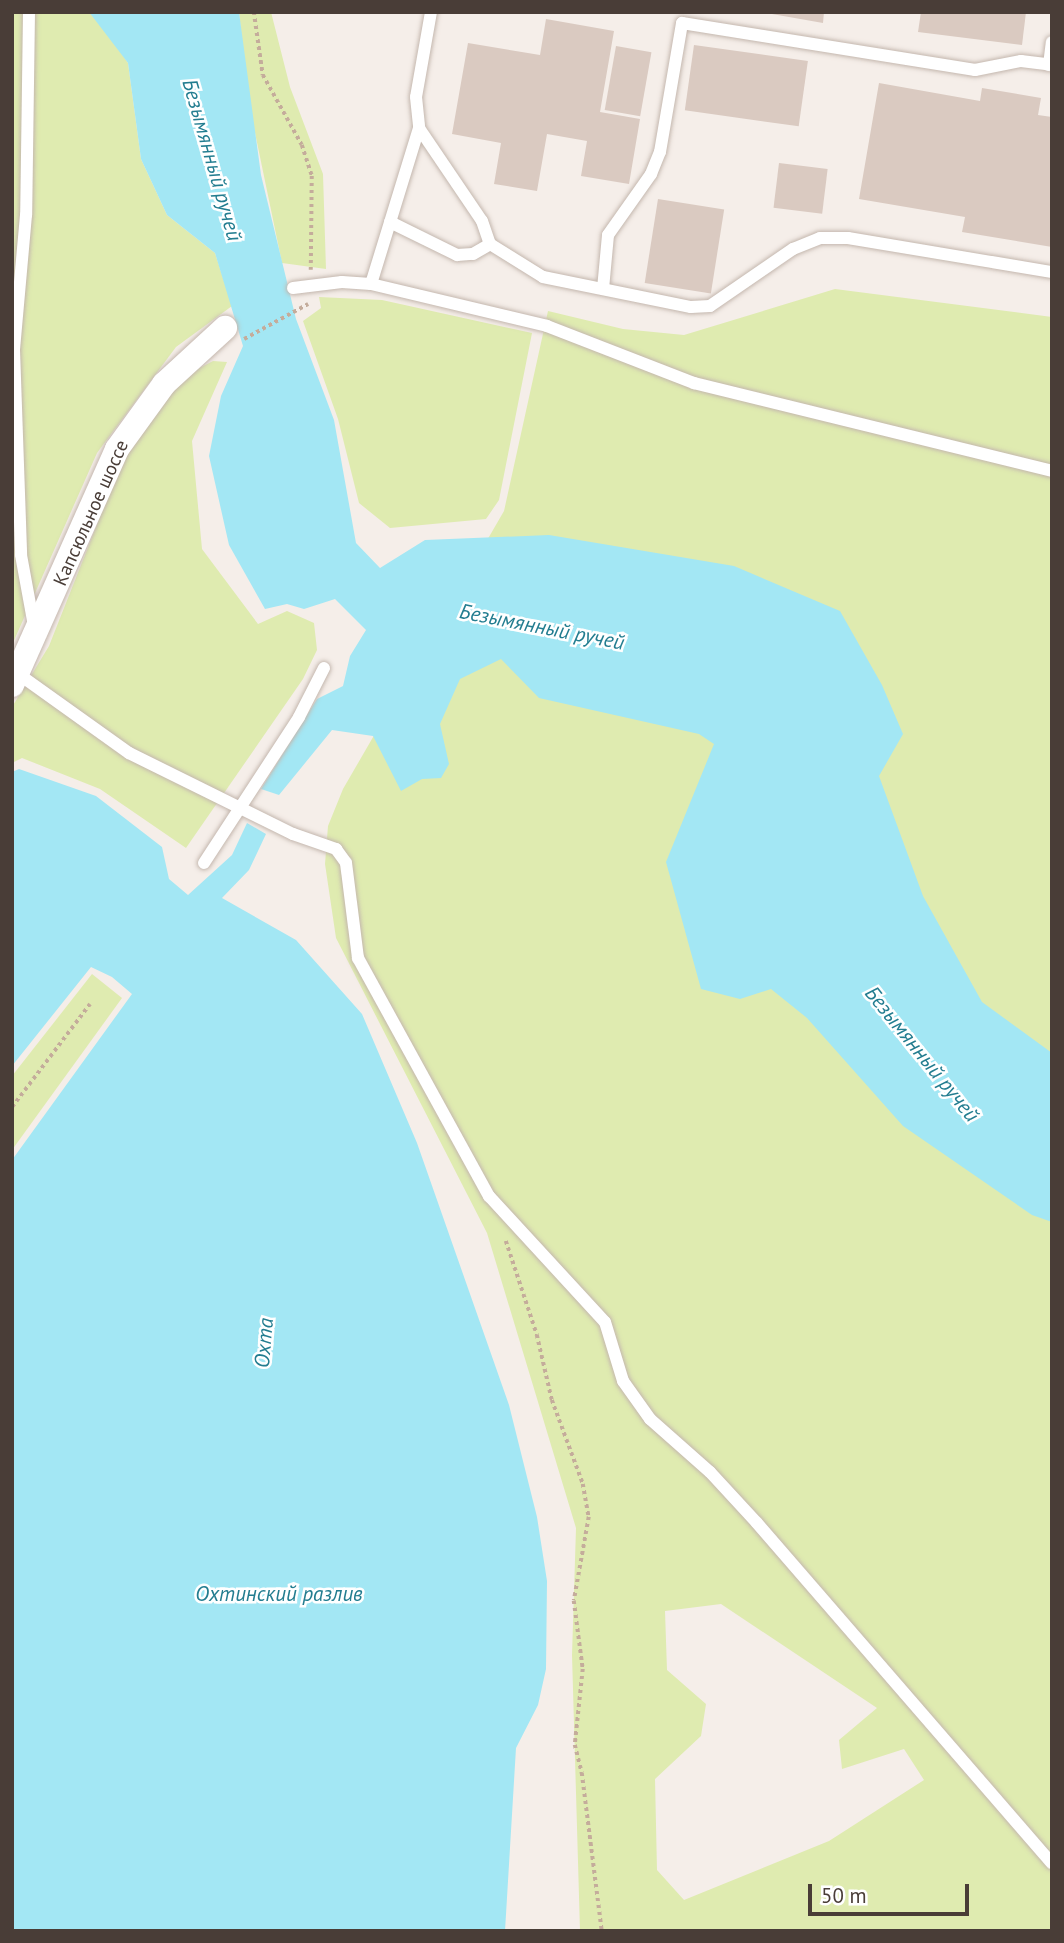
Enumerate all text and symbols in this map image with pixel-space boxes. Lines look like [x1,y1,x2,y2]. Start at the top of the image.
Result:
water label: Безымянный ручей [177,76,247,244]
street label: Капсюльное шоссе [49,437,133,589]
water label: Безымянный ручей [458,599,626,655]
water label: Безымянный ручей [860,981,984,1127]
water label: Охта [249,1317,279,1369]
water label: Охтинский разлив [195,1581,363,1607]
scale bar [812,1870,973,1914]
text: 50 m [821,1882,867,1909]

